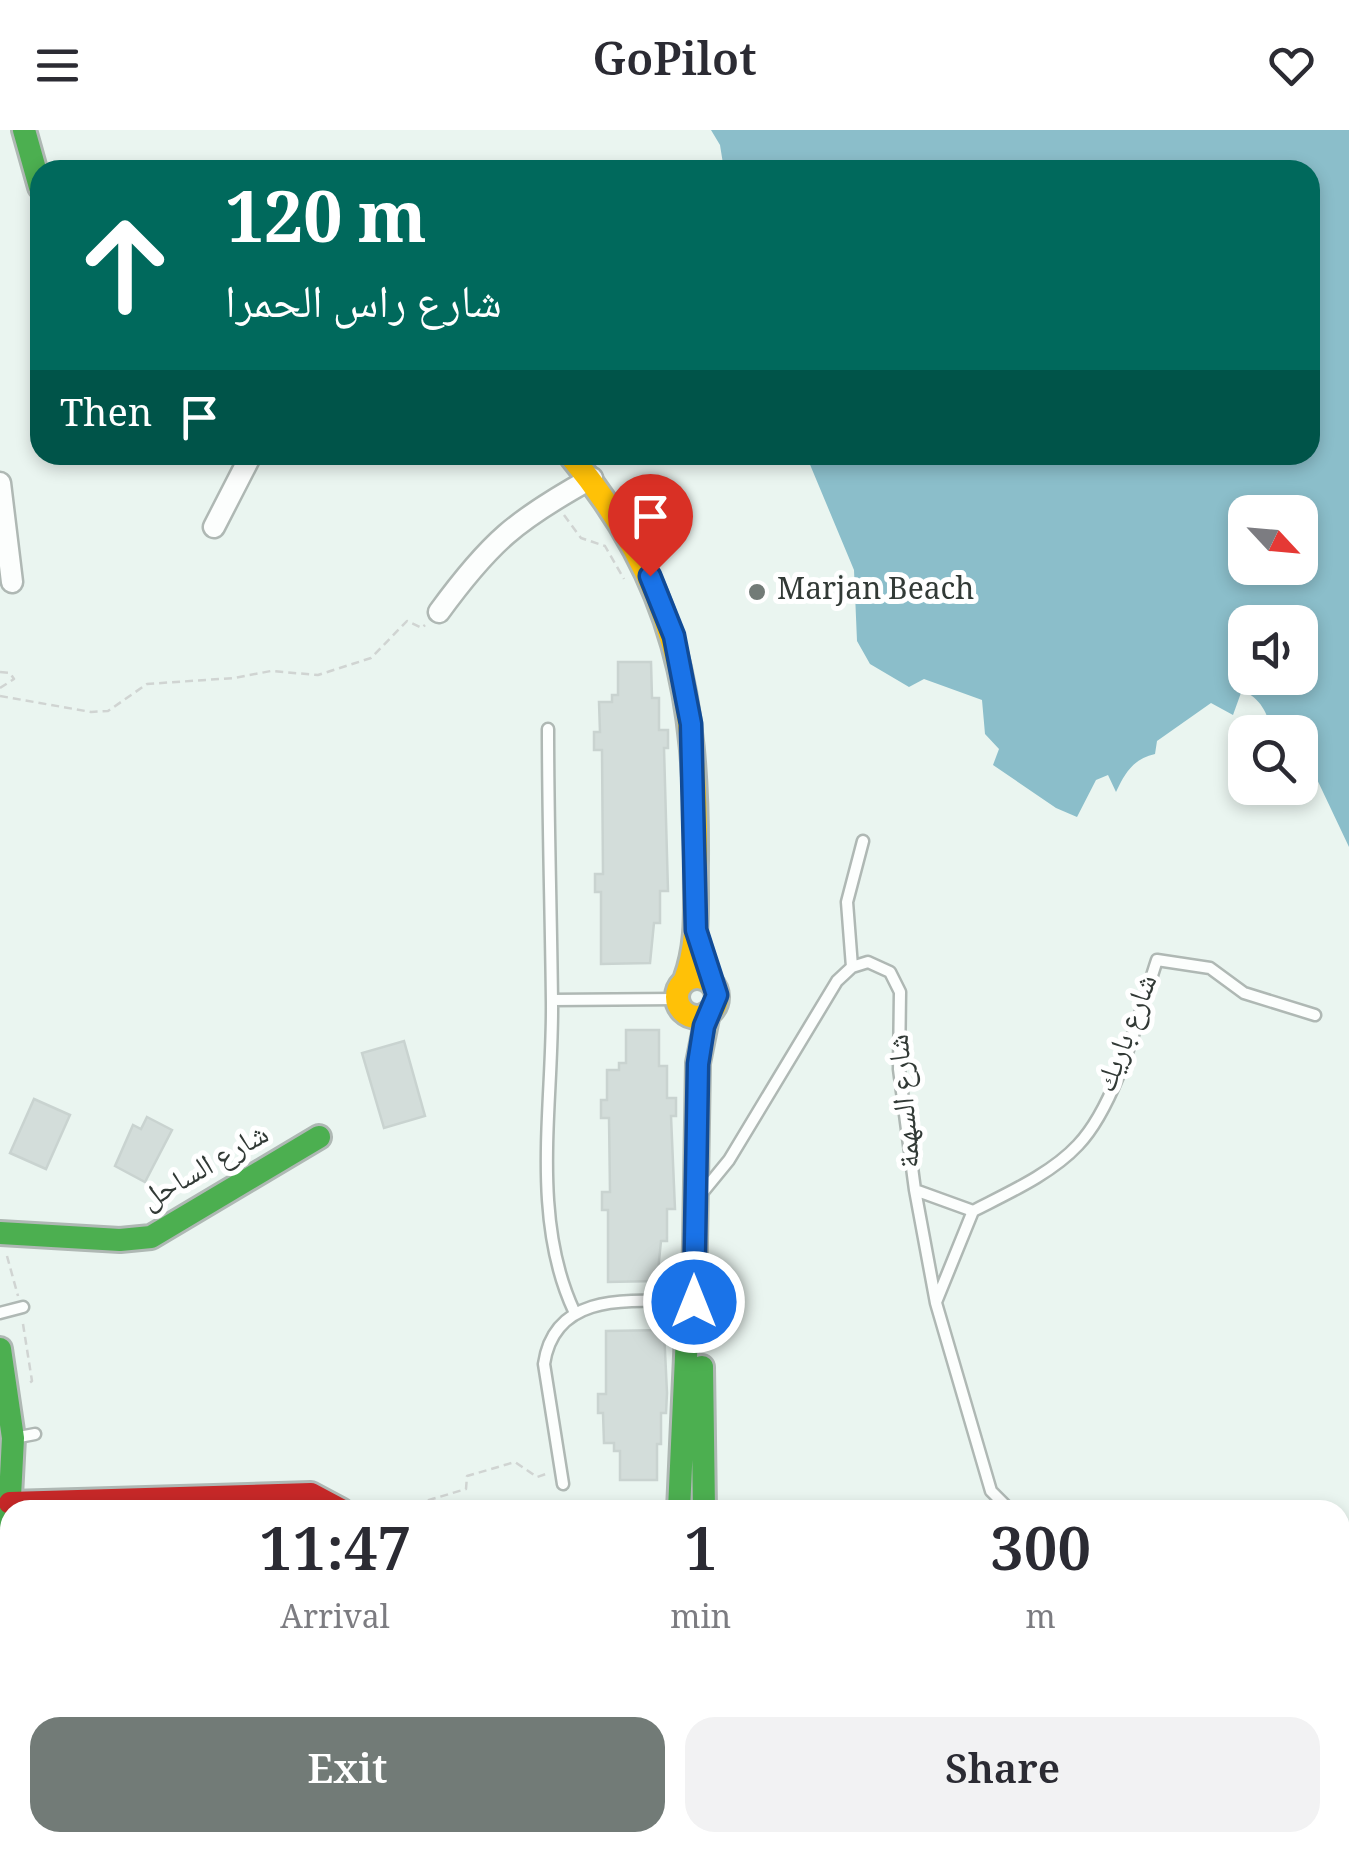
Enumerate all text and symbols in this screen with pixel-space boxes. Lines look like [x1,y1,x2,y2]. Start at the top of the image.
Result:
text: GoPilot [592,27,757,104]
icon: menu [30,38,85,93]
icon: heart [1264,38,1319,93]
text: 120 m [225,167,427,286]
icon: ahead [60,200,190,330]
text: شارع راس الحمرا [225,269,502,346]
text: Then [60,385,152,450]
icon: arrive [172,390,227,445]
pin [608,474,693,577]
icon: arrive [623,489,678,544]
north arrow [1228,495,1318,585]
map controls [1228,495,1318,805]
place label: Marjan Beach [777,567,974,618]
marker: Marjan Beach [746,581,768,603]
button: sound [1228,605,1318,695]
button: search [1228,715,1318,805]
street label: شارع باريك [1083,967,1175,1101]
street label: شارع السهمة [876,1032,938,1170]
street label: شارع الساحل [132,1112,280,1226]
position arrow [642,1250,746,1354]
text: 11:47 [259,1506,411,1608]
text: 1 [684,1506,717,1608]
text: 300 [990,1506,1091,1608]
text: Arrival [280,1594,390,1648]
text: min [670,1594,731,1648]
text: m [1026,1594,1056,1648]
button: Exit [30,1717,665,1832]
button: Share [685,1717,1320,1832]

